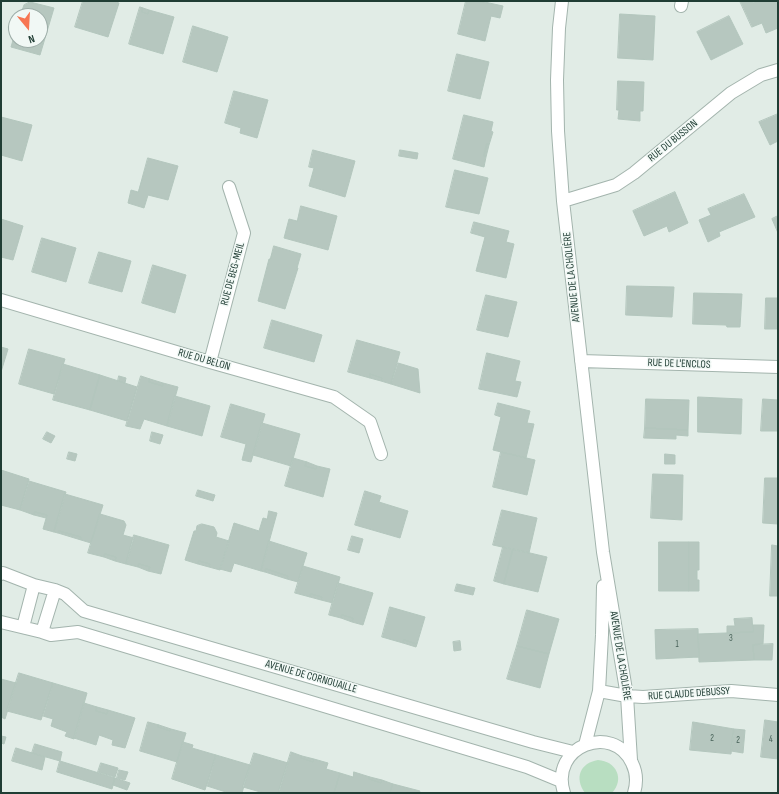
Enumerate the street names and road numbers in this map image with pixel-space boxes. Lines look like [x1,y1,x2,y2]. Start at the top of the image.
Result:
street label: RUE DU BUSSON [646,117,700,165]
street label: AVENUE DE LA CHOLIÈRE [561,231,583,323]
street label: RUE DE BEG-MEIL [218,241,248,307]
street label: RUE DU BELON [176,346,232,374]
street label: RUE DE L'ENCLOS [647,356,711,372]
street label: AVENUE DE LA CHOLIÈRE [606,610,634,702]
street label: AVENUE DE CORNOUAILLE [264,658,358,696]
street label: RUE CLAUDE DEBUSSY [648,685,730,703]

